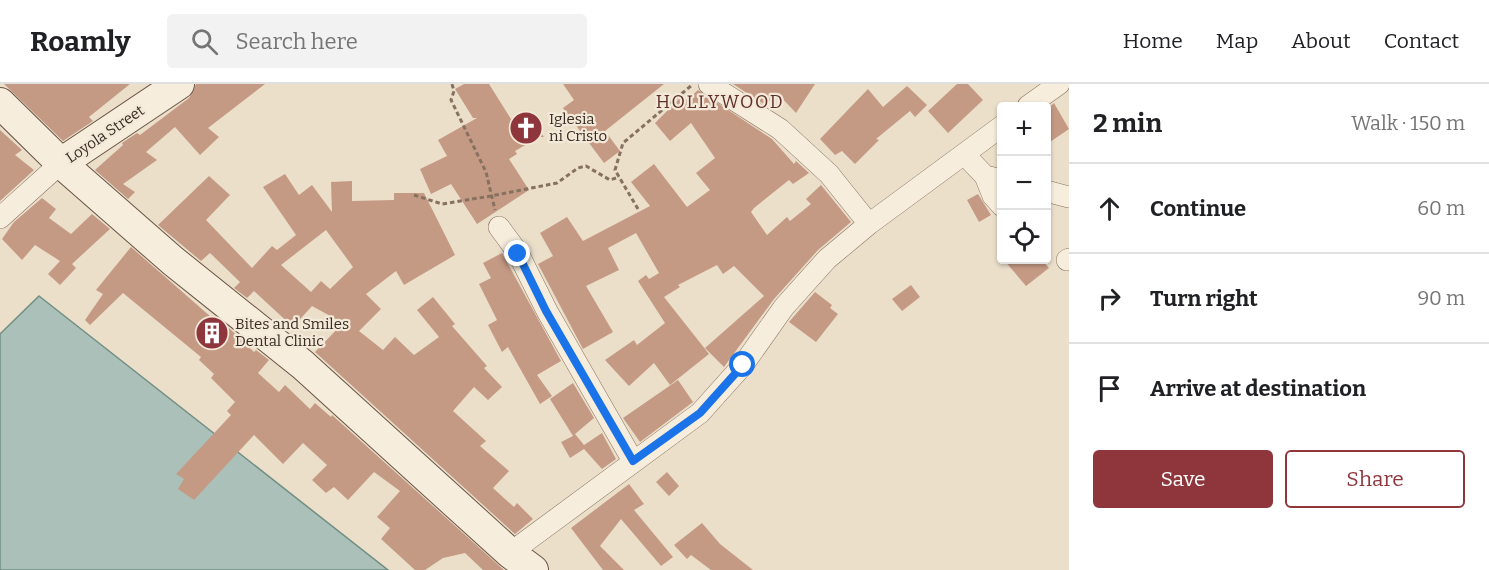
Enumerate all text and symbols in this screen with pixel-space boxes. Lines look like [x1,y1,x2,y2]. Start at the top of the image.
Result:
search box [167,14,587,68]
text: Roamly [30,25,131,58]
icon: search [188,25,221,58]
text: Search here [236,28,358,55]
text: Home [1123,28,1183,54]
text: Map [1216,28,1258,54]
text: About [1291,28,1351,54]
text: Contact [1384,28,1459,54]
district label: HOLLYWOOD [656,91,784,113]
street label: Loyola Street [63,101,148,167]
map controls [997,102,1051,264]
button: + [997,102,1051,156]
text: 2 min [1093,108,1162,139]
church icon: Iglesia ni Cristo [508,110,544,146]
place label: Iglesia ni Cristo [549,110,607,145]
text: Walk · 150 m [1351,111,1465,135]
button: − [997,156,1051,210]
icon: ahead [1093,192,1126,225]
text: Continue [1150,195,1246,222]
text: 60 m [1417,196,1465,220]
button: locate [997,210,1051,264]
route end [504,240,530,266]
icon: right [1093,282,1126,315]
text: Turn right [1150,285,1258,312]
text: 90 m [1417,286,1465,310]
building icon: Bites and Smiles Dental Clinic [194,315,230,351]
place label: Bites and Smiles Dental Clinic [235,315,349,350]
route start [729,351,755,377]
icon: arrive [1093,372,1126,405]
text: Arrive at destination [1150,375,1366,402]
button: Save [1093,450,1273,508]
button: Share [1285,450,1465,508]

